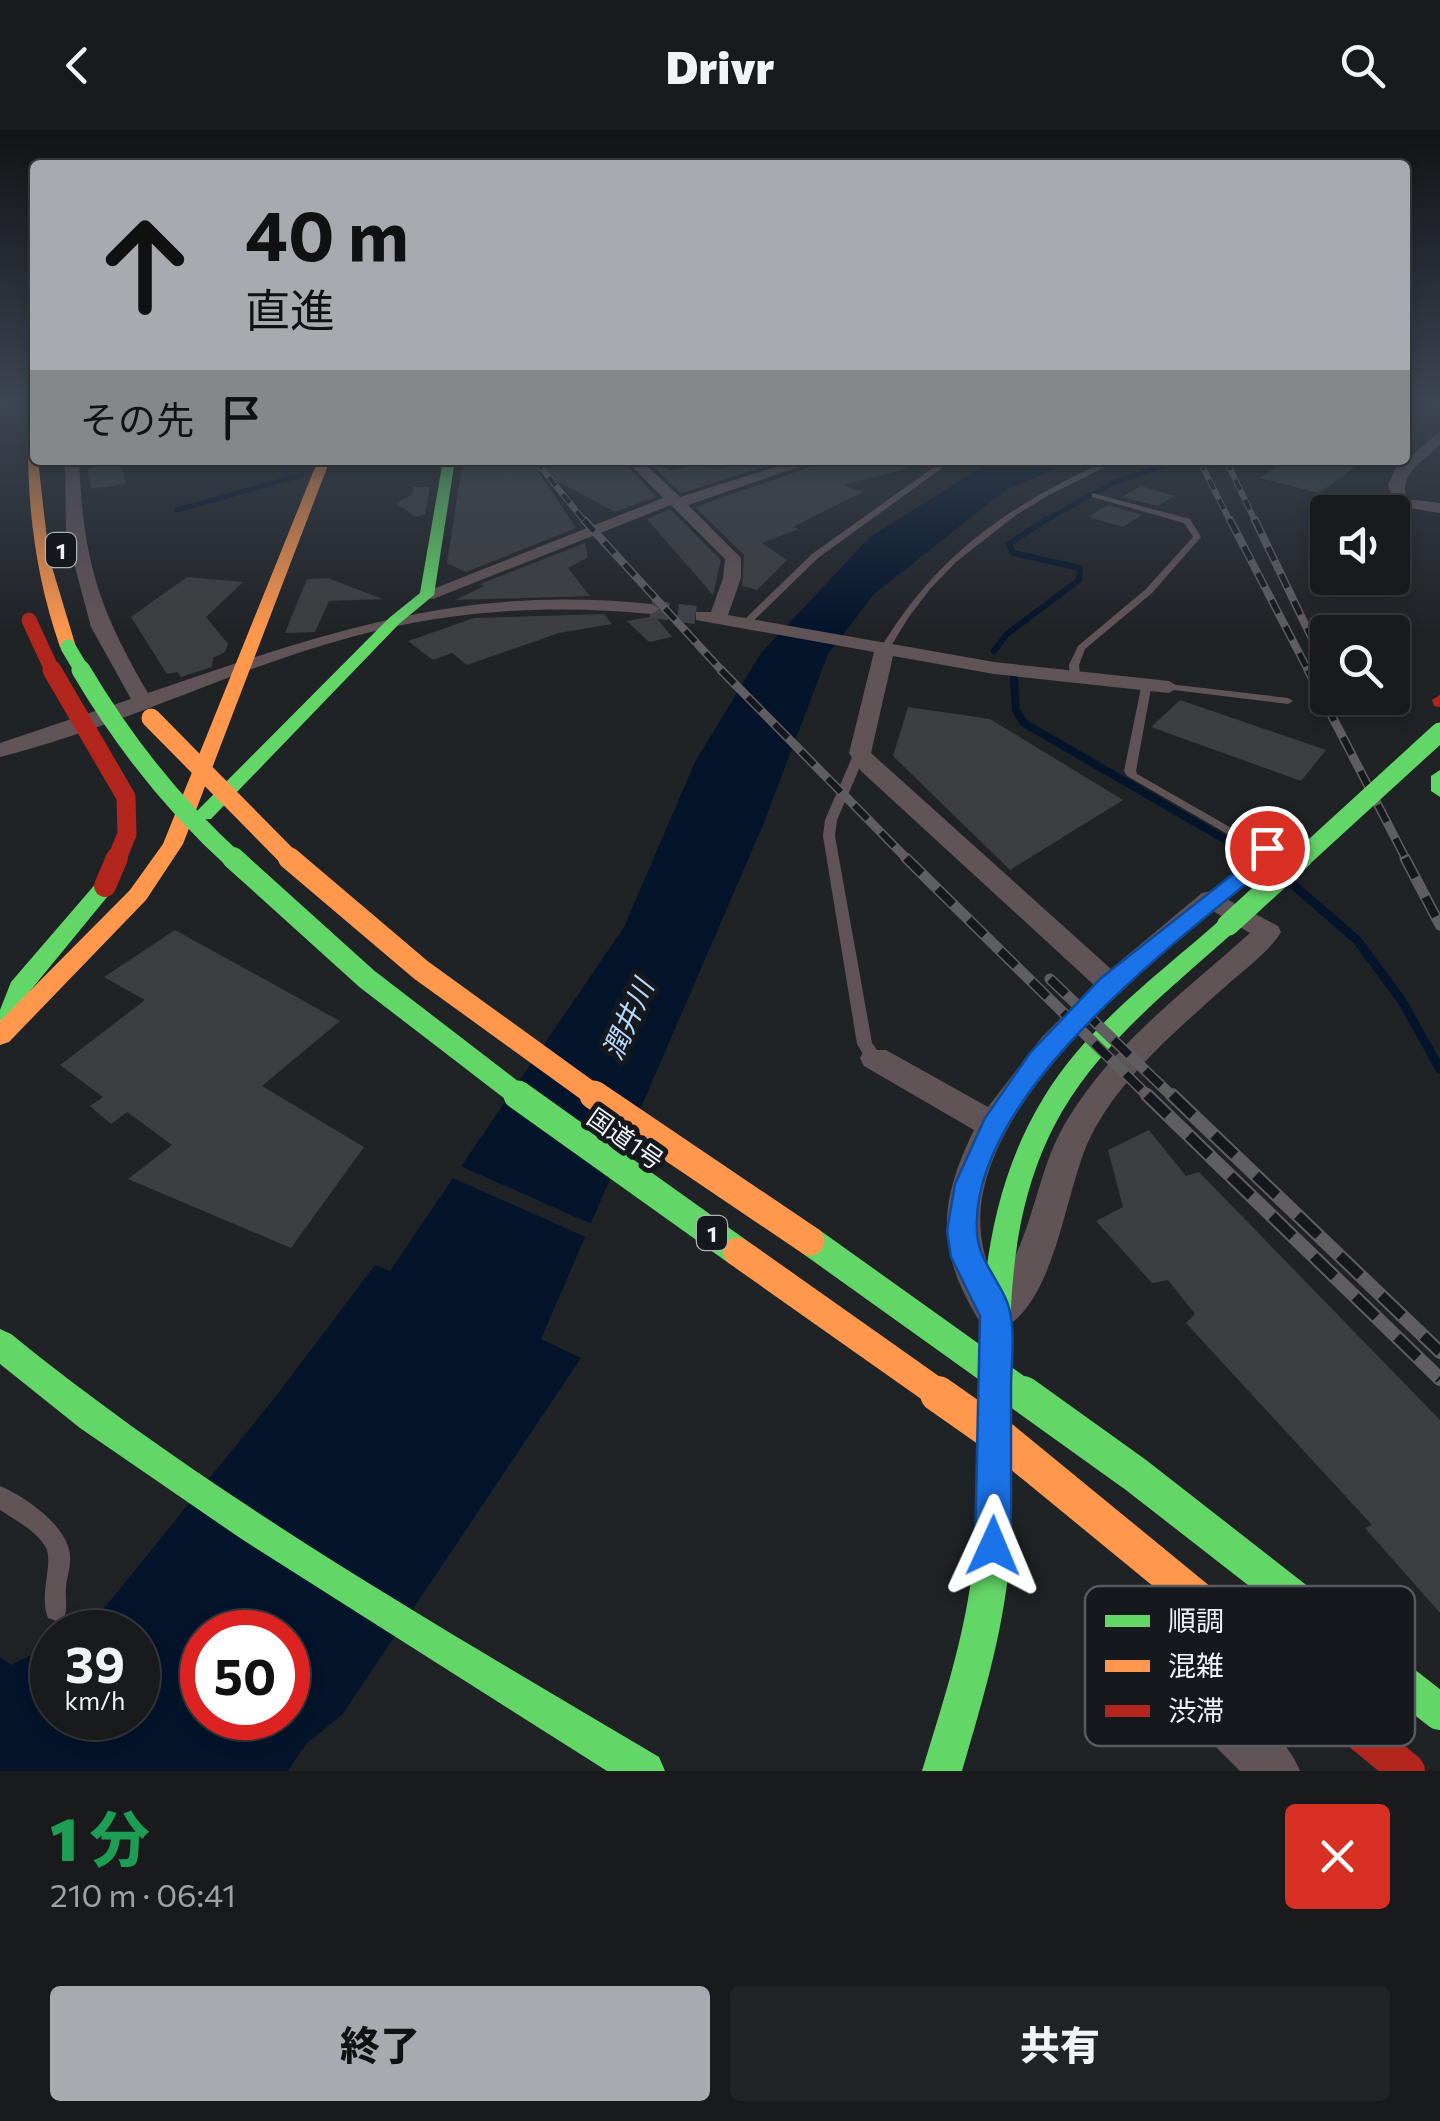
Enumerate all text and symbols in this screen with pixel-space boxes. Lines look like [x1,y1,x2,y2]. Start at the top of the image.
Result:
icon: back [50,38,105,93]
text: Drivr [666,38,775,93]
icon: search [1335,38,1390,93]
text: 40 m [245,190,409,275]
icon: ahead [80,200,210,330]
text: 直進 [245,281,335,336]
icon: arrive [214,390,269,445]
text: その先 [80,395,194,442]
map controls [1310,495,1410,715]
button: sound [1310,495,1410,595]
road number: 1 [46,533,76,567]
button: search [1310,615,1410,715]
pin [1225,806,1310,891]
icon: arrive [1240,821,1295,876]
water label: 潤井川 [594,971,661,1064]
street label: 国道1号 [582,1101,670,1175]
road number: 1 [697,1216,727,1250]
position arrow [941,1494,1045,1598]
legend [1085,1586,1415,1746]
text: 順調 [1168,1603,1224,1637]
speed limit sign: 50 [180,1610,310,1740]
text: 39 [65,1632,125,1693]
text: 混雑 [1168,1648,1224,1682]
text: km/h [65,1685,125,1715]
text: 渋滞 [1168,1693,1224,1727]
text: 1 分 [50,1800,149,1873]
button: close [1285,1804,1390,1909]
text: 210 m · 06:41 [50,1874,236,1914]
button: 終了 [50,1986,710,2101]
button: 共有 [730,1986,1390,2101]

